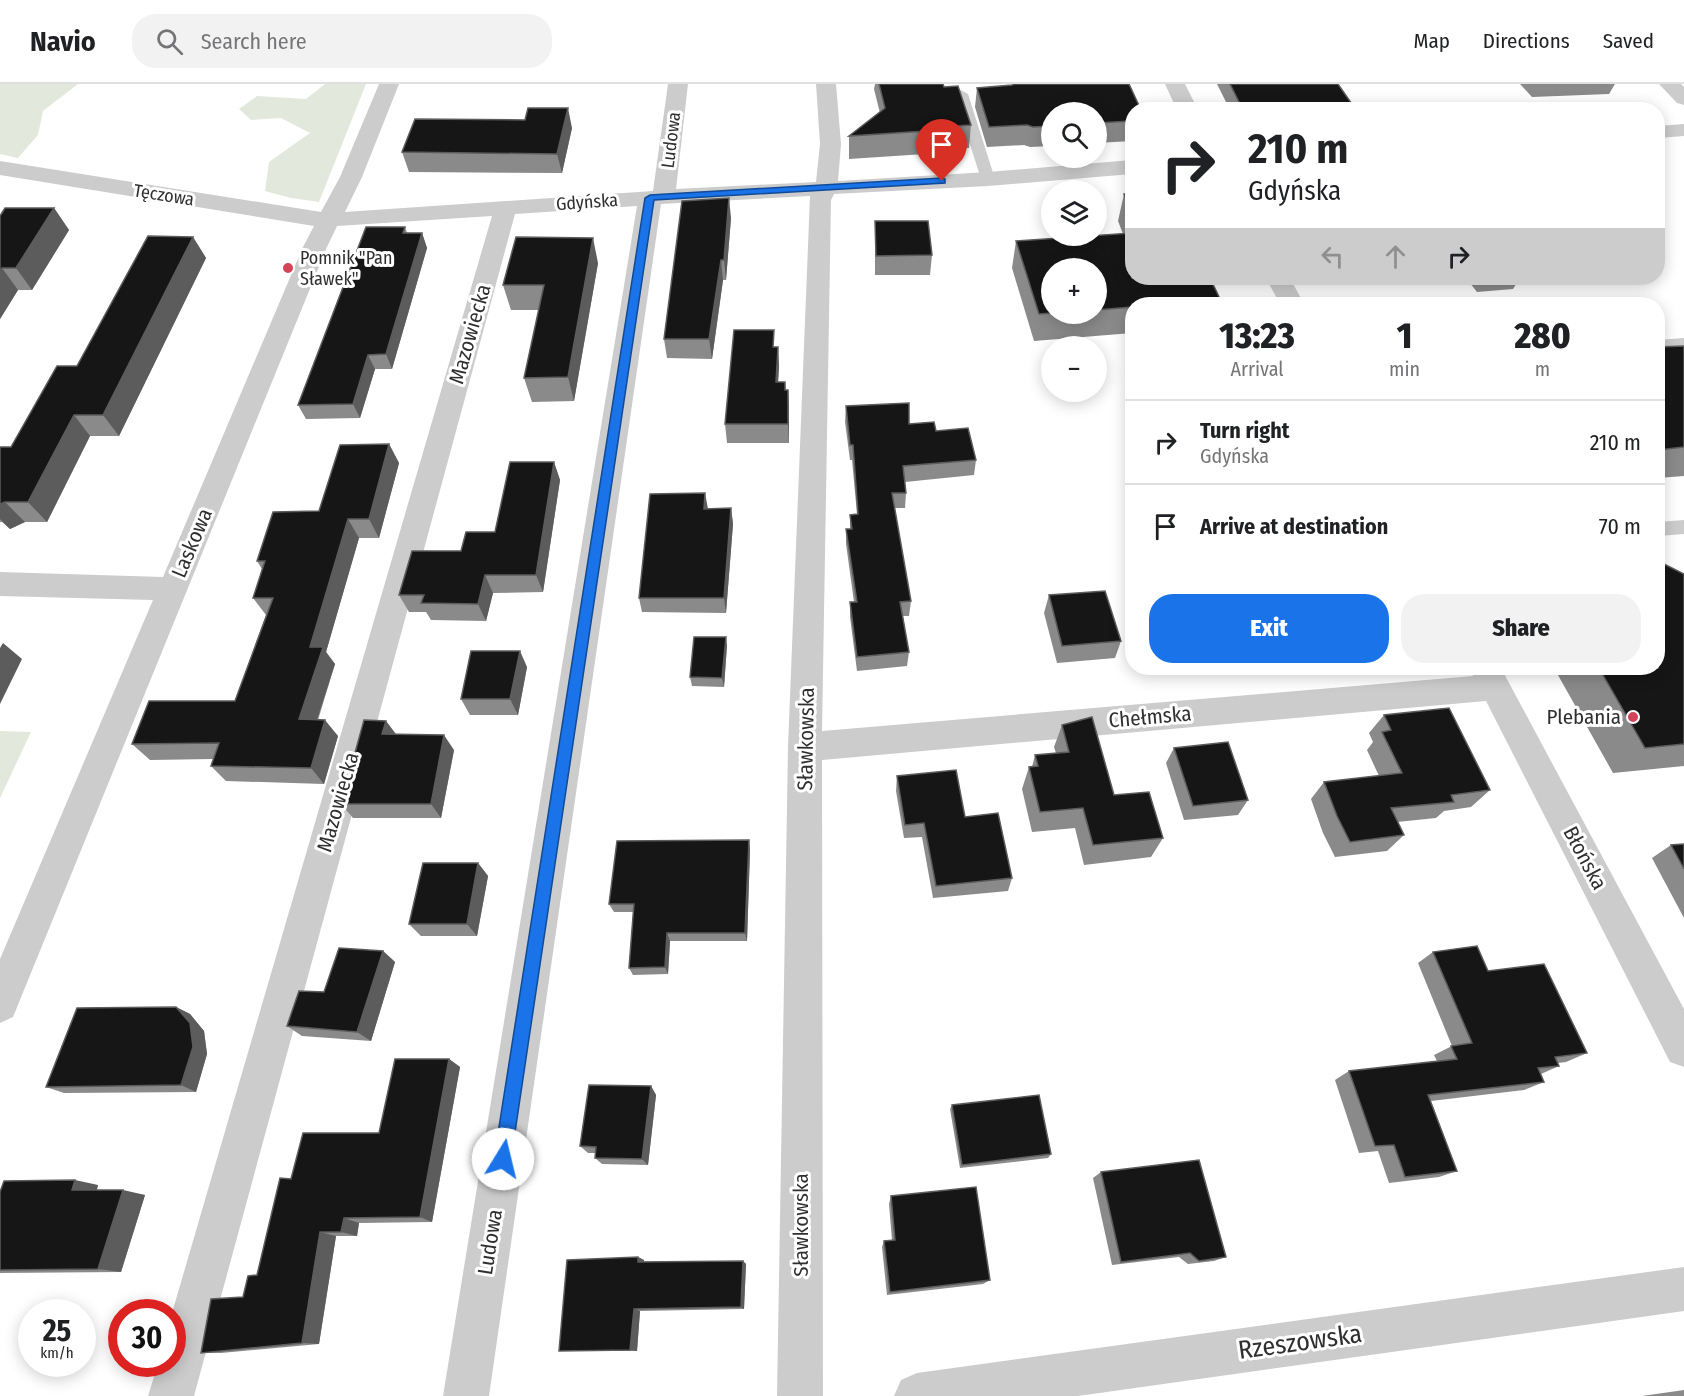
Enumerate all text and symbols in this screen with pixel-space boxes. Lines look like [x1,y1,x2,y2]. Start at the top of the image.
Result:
search box [132,14,552,68]
text: Navio [30,25,96,58]
icon: search [153,25,186,58]
text: Search here [201,28,307,55]
text: Map [1413,28,1450,54]
text: Directions [1483,28,1570,54]
text: Saved [1603,28,1654,54]
map controls [1041,102,1107,402]
button: search [1041,102,1107,168]
street label: Ludowa [657,110,685,169]
pin [916,119,967,181]
text: 210 m [1248,124,1348,174]
icon: right [1149,126,1227,204]
icon: arrive [925,128,958,161]
text: Gdyńska [1248,175,1341,207]
street label: Tęczowa [132,179,196,211]
button: layers [1041,180,1107,246]
street label: Gdyńska [555,189,619,215]
icon: left [1316,240,1349,273]
icon: ahead [1379,240,1412,273]
icon: right [1442,240,1475,273]
place label: Pomnik "Pan Sławek" [300,247,392,290]
button: + [1041,258,1107,324]
marker: Pomnik "Pan Sławek" [281,261,295,275]
street label: Mazowiecka [443,281,497,387]
text: 13:23 [1219,314,1295,358]
text: 1 [1397,314,1412,358]
text: 280 [1514,314,1571,358]
button: − [1041,336,1107,402]
text: Arrival [1231,357,1284,381]
text: min [1389,357,1420,381]
text: m [1535,357,1550,381]
text: Turn right [1200,417,1289,444]
icon: right [1149,426,1182,459]
text: 210 m [1590,429,1641,456]
text: Gdyńska [1200,444,1269,468]
street label: Laskowa [166,504,218,582]
icon: arrive [1149,510,1182,543]
text: Arrive at destination [1200,513,1388,540]
text: 70 m [1599,513,1641,540]
button: Exit [1149,594,1389,663]
button: Share [1401,594,1641,663]
street label: Sławkowska [792,687,820,791]
street label: Chełmska [1108,700,1192,734]
place label: Plebania [1546,704,1621,730]
marker: Plebania [1626,710,1640,724]
street label: Mazowiecka [311,749,365,855]
street label: Błońska [1558,822,1612,894]
position arrow [471,1127,535,1191]
street label: Sławkowska [788,1173,814,1277]
street label: Ludowa [472,1207,508,1277]
speed limit sign: 30 [108,1299,186,1377]
text: 25 [43,1313,71,1349]
street label: Rzeszowska [1236,1318,1364,1366]
text: km/h [40,1344,74,1362]

